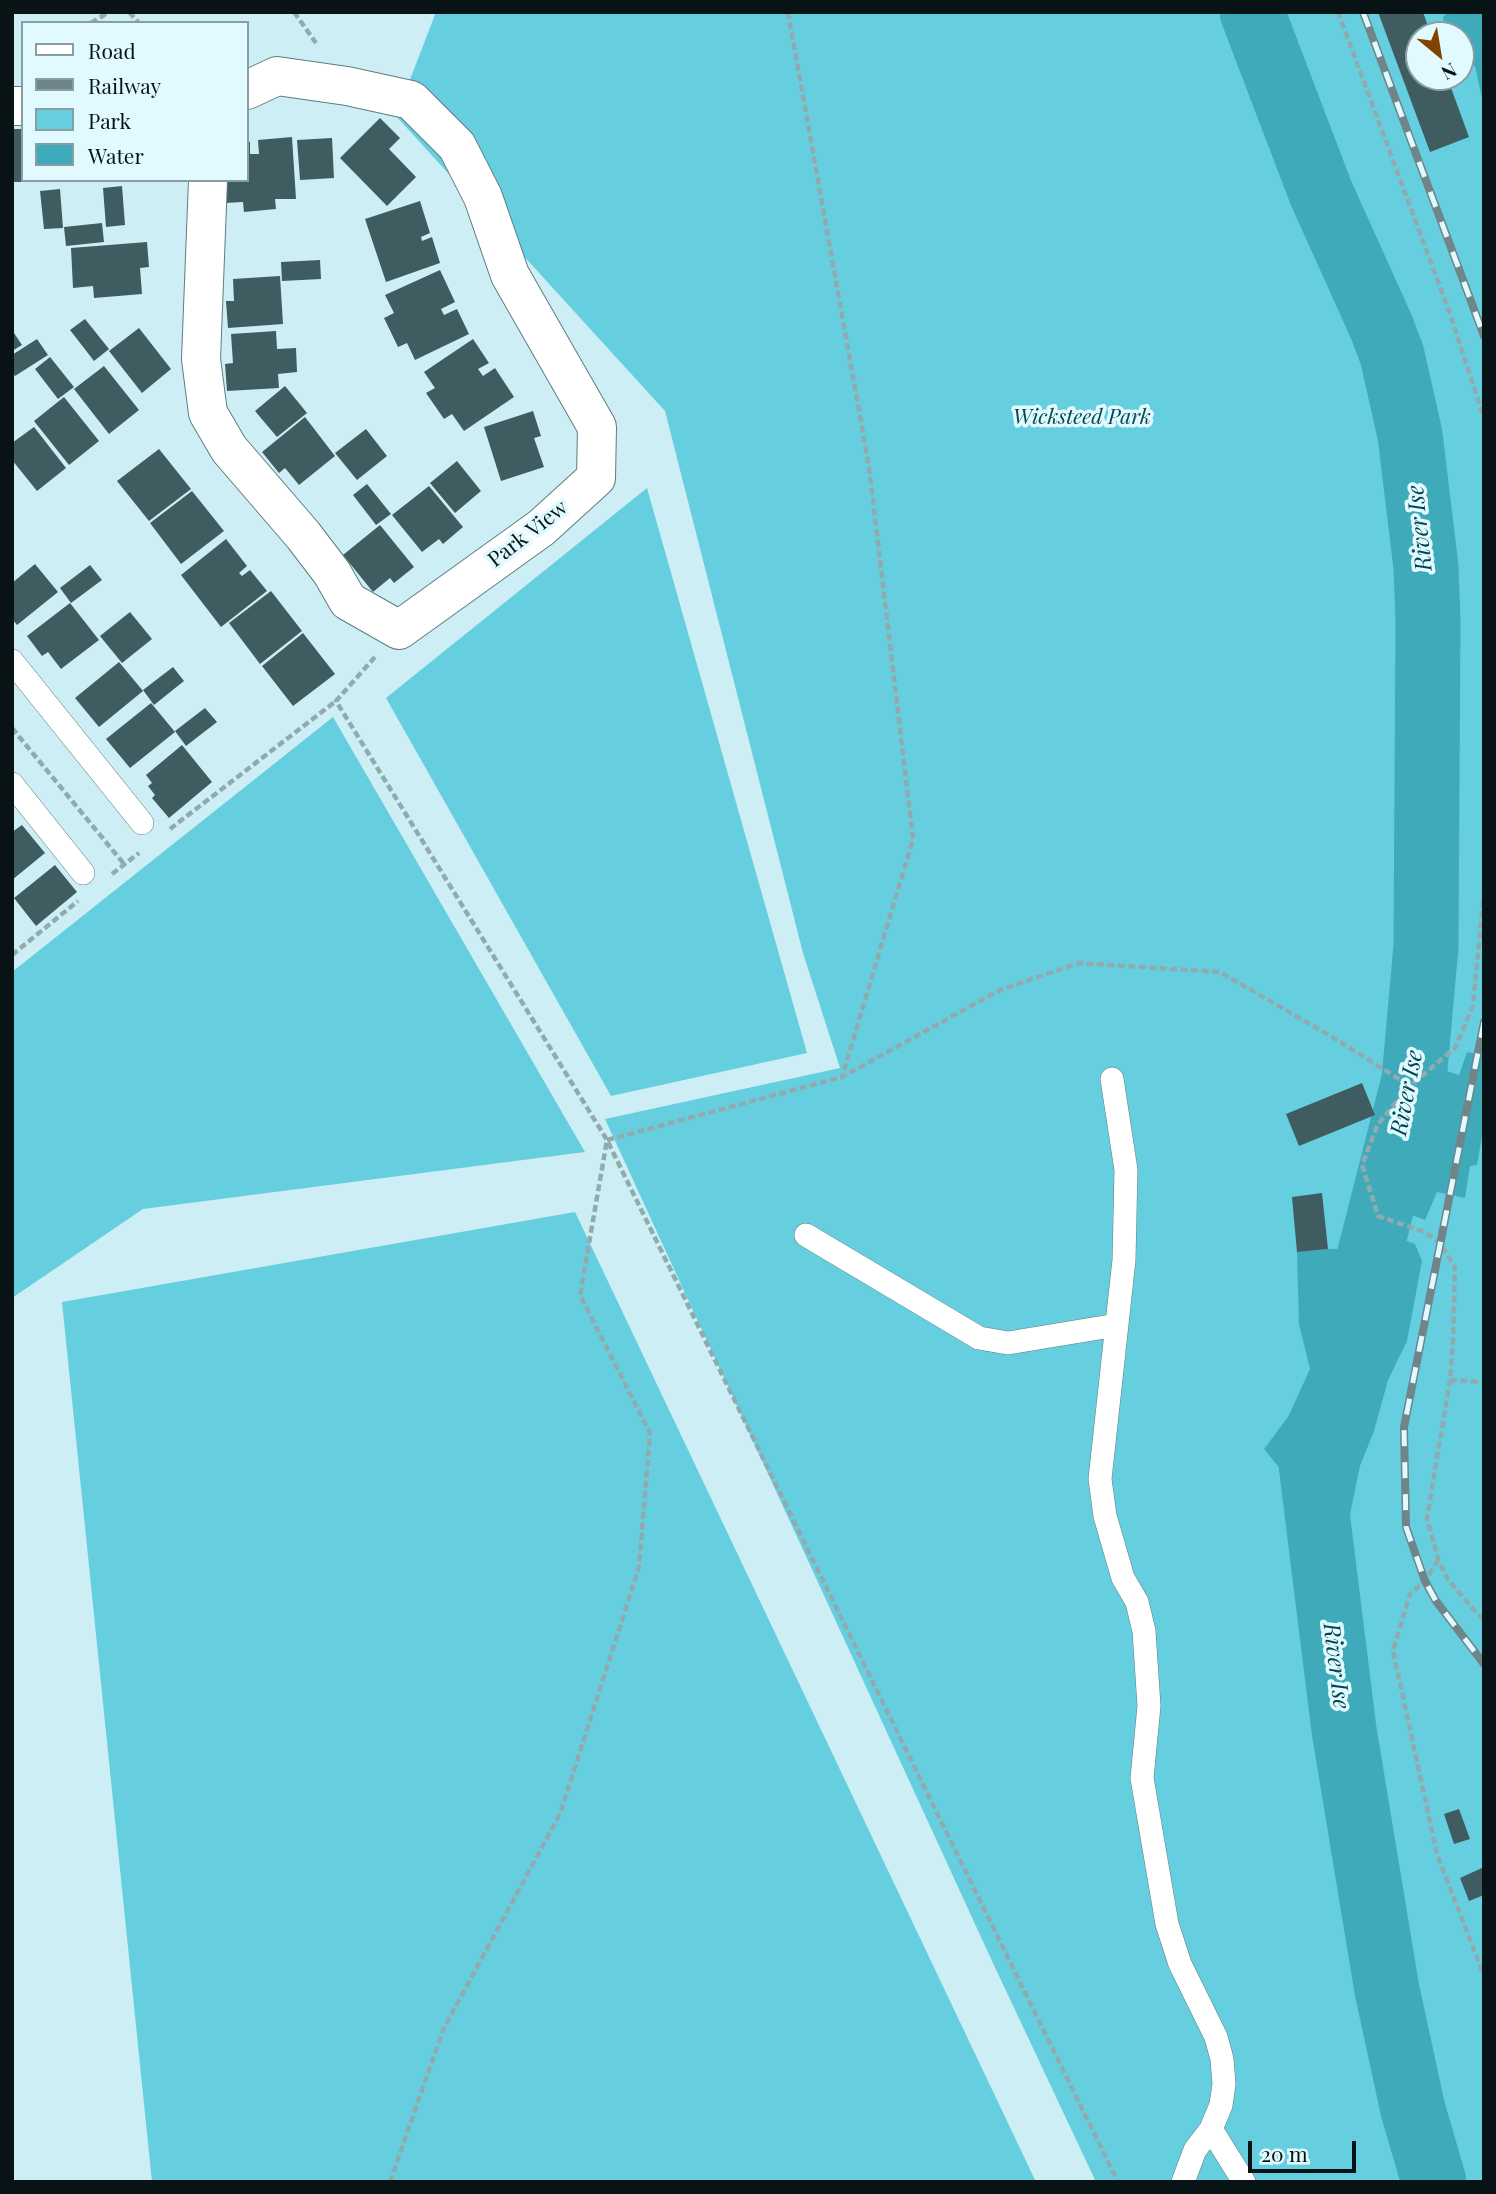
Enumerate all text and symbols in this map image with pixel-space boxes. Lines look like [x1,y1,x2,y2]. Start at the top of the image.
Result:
legend [21,21,248,182]
north arrow [1405,21,1475,91]
text: Road [88,36,136,64]
text: N [1437,58,1462,87]
text: Railway [88,71,161,99]
text: Park [88,106,131,134]
text: Water [88,141,144,169]
park label: Wicksteed Park [1013,404,1151,430]
water label: River Ise [1402,484,1438,572]
street label: Park View [483,495,573,573]
water label: River Ise [1385,1048,1429,1138]
water label: River Ise [1317,1622,1355,1710]
scale bar [1251,2128,1360,2172]
text: 20 m [1261,2139,1308,2167]

